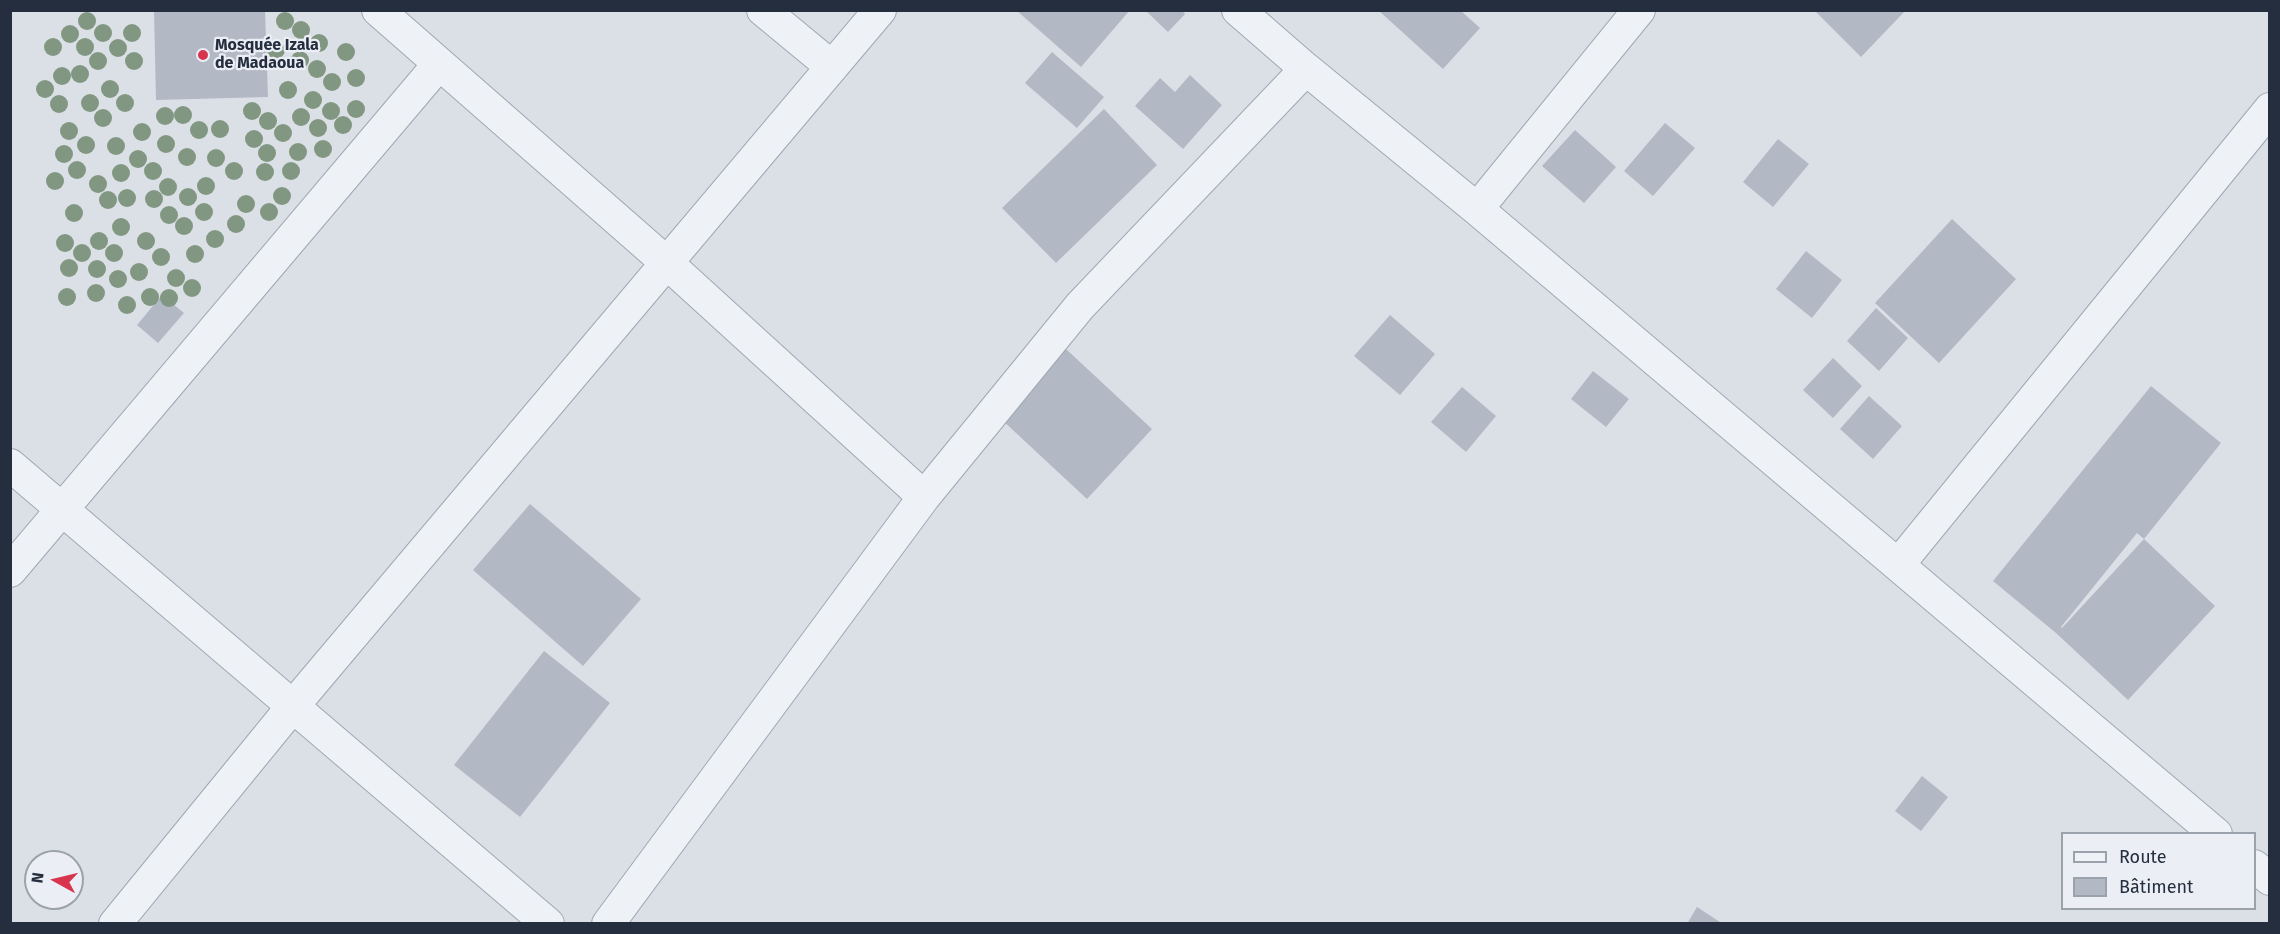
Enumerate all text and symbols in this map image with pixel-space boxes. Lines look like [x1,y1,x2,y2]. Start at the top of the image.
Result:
place label: Mosquée Izala de Madaoua [215,36,319,74]
marker: Mosquée Izala de Madaoua [196,48,210,62]
legend [2061,832,2256,910]
text: Route [2119,846,2167,868]
north arrow [24,850,84,910]
text: N [28,871,48,884]
text: Bâtiment [2119,876,2194,898]

